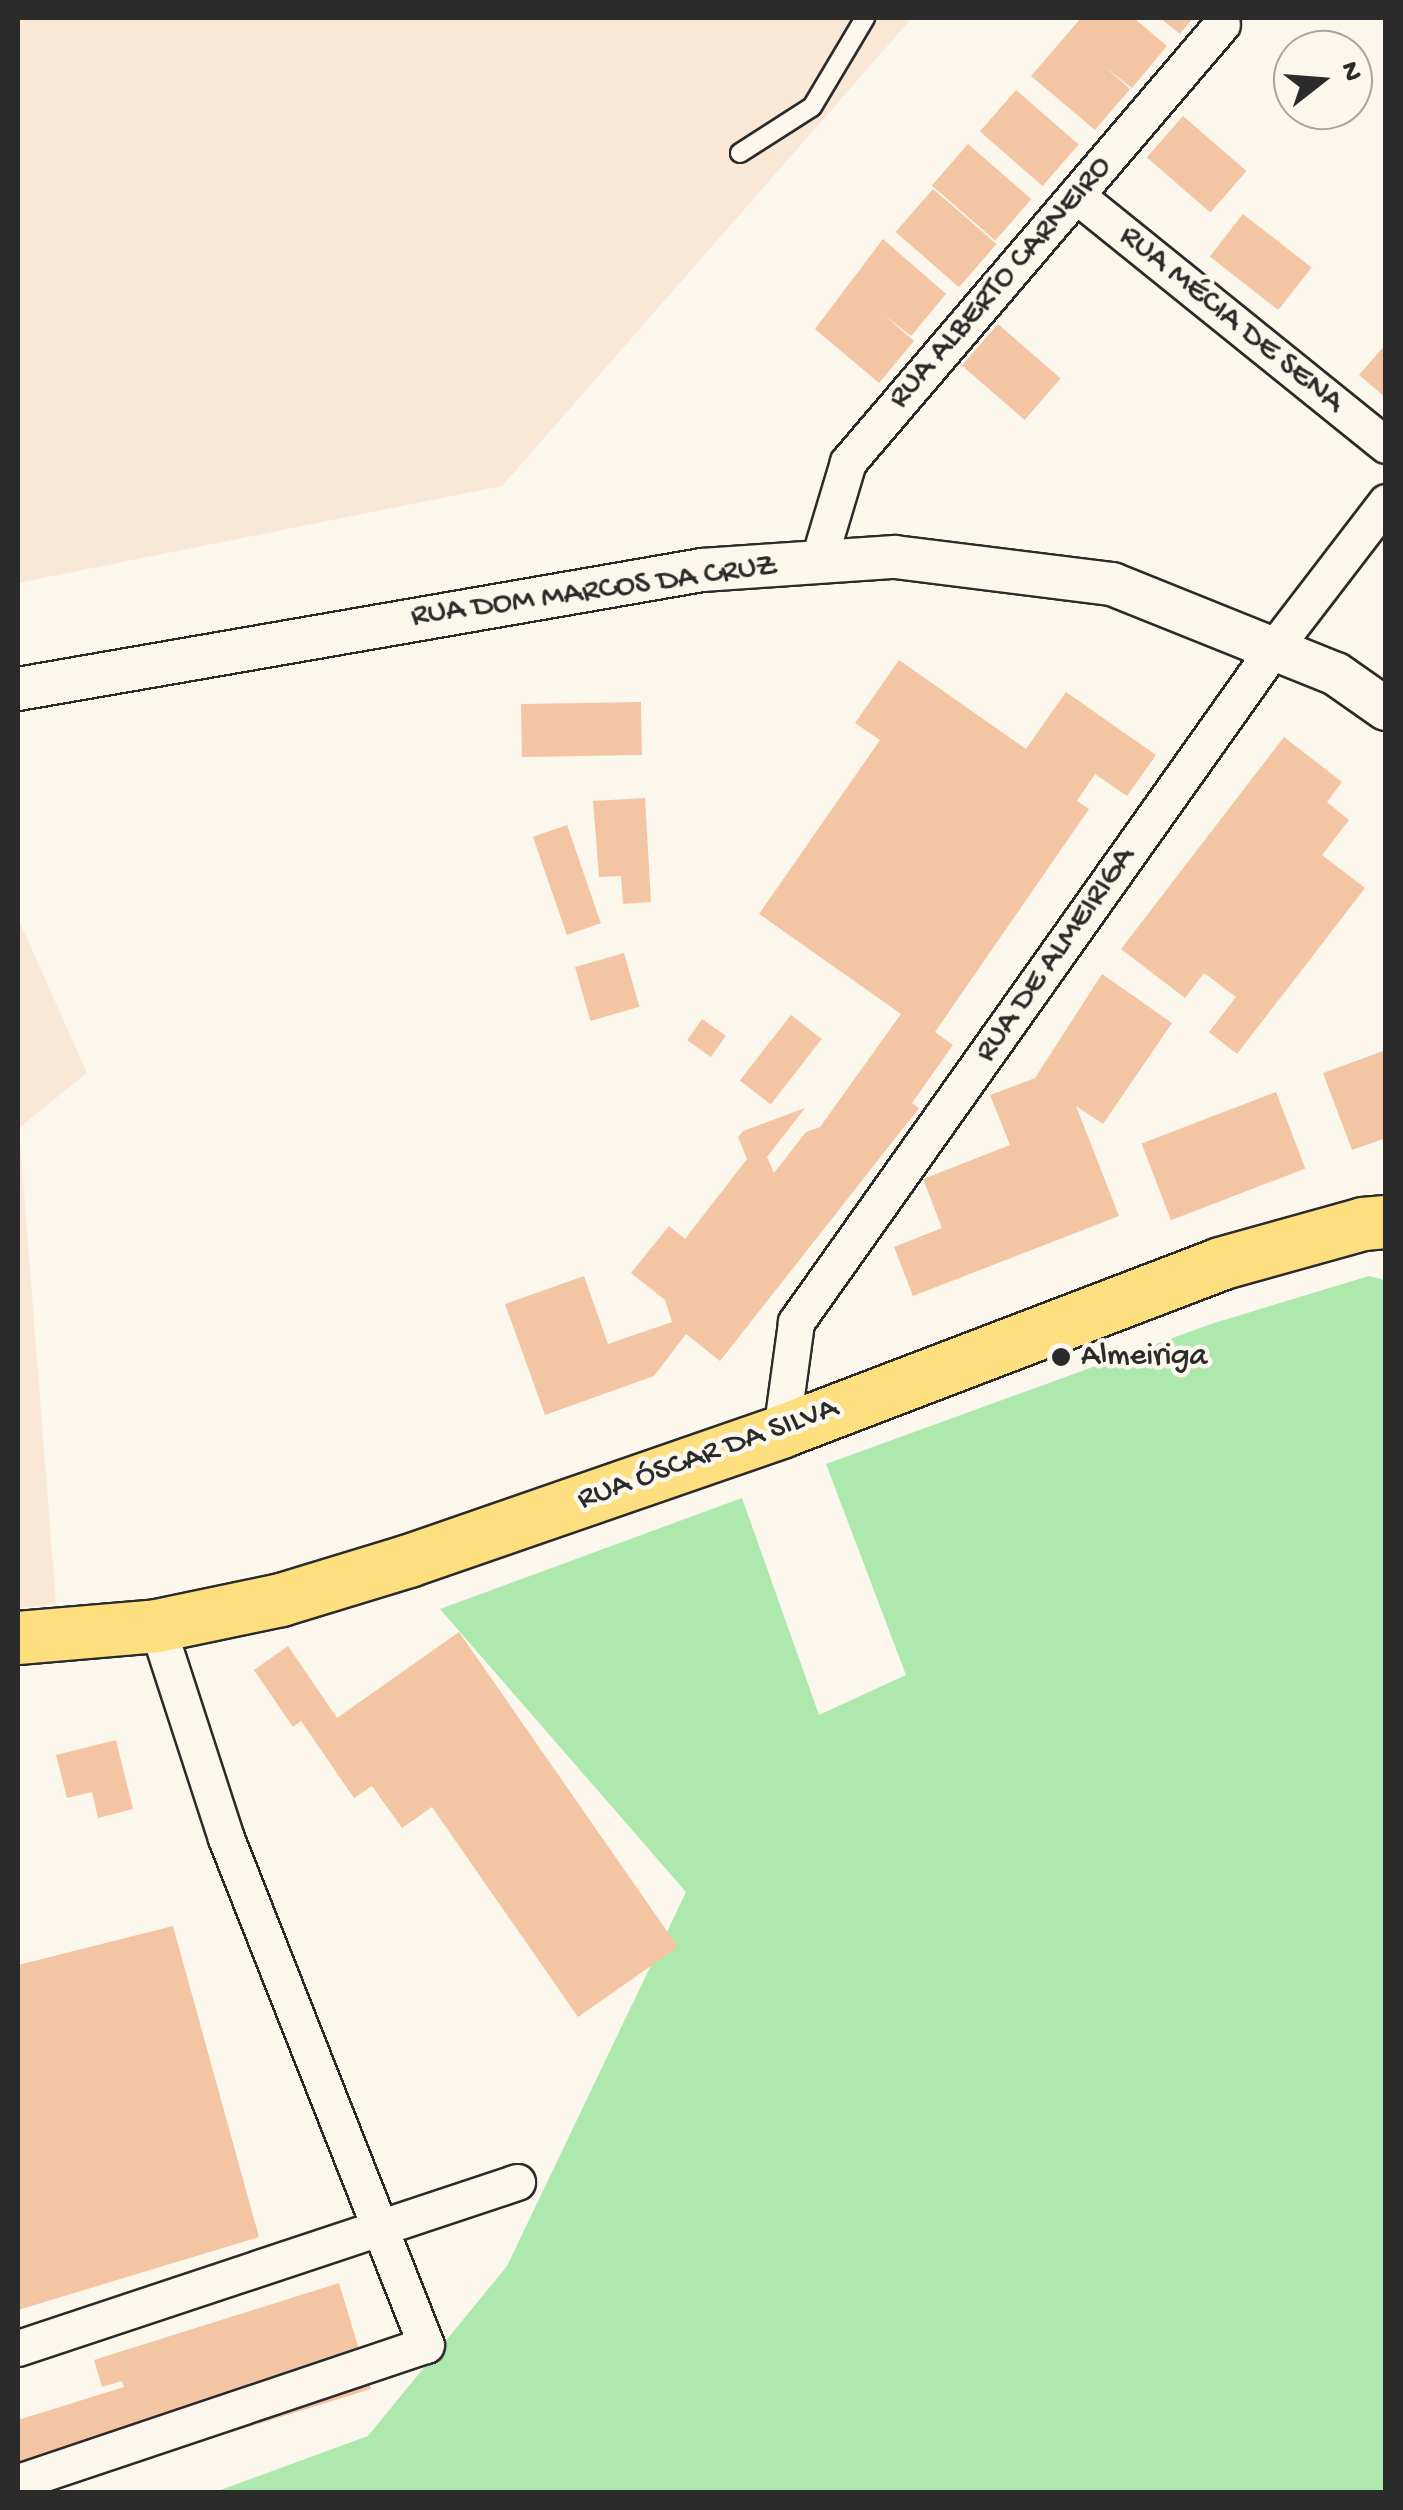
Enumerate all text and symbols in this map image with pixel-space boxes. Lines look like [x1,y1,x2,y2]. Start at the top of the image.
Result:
north arrow [1273,30,1373,130]
text: N [1332,58,1369,85]
street label: RUA ALBERTO CARNEIRO [881,149,1121,417]
street label: RUA MÉCIA DE SENA [1111,218,1351,422]
street label: RUA DOM MARCOS DA CRUZ [409,547,779,637]
street label: RUA DE ALMEIRIGA [967,840,1145,1070]
place label: Almeiriga [1081,1338,1207,1376]
marker: Almeiriga [1050,1346,1072,1368]
street label: RUA ÓSCAR DA SILVA [572,1390,844,1520]

